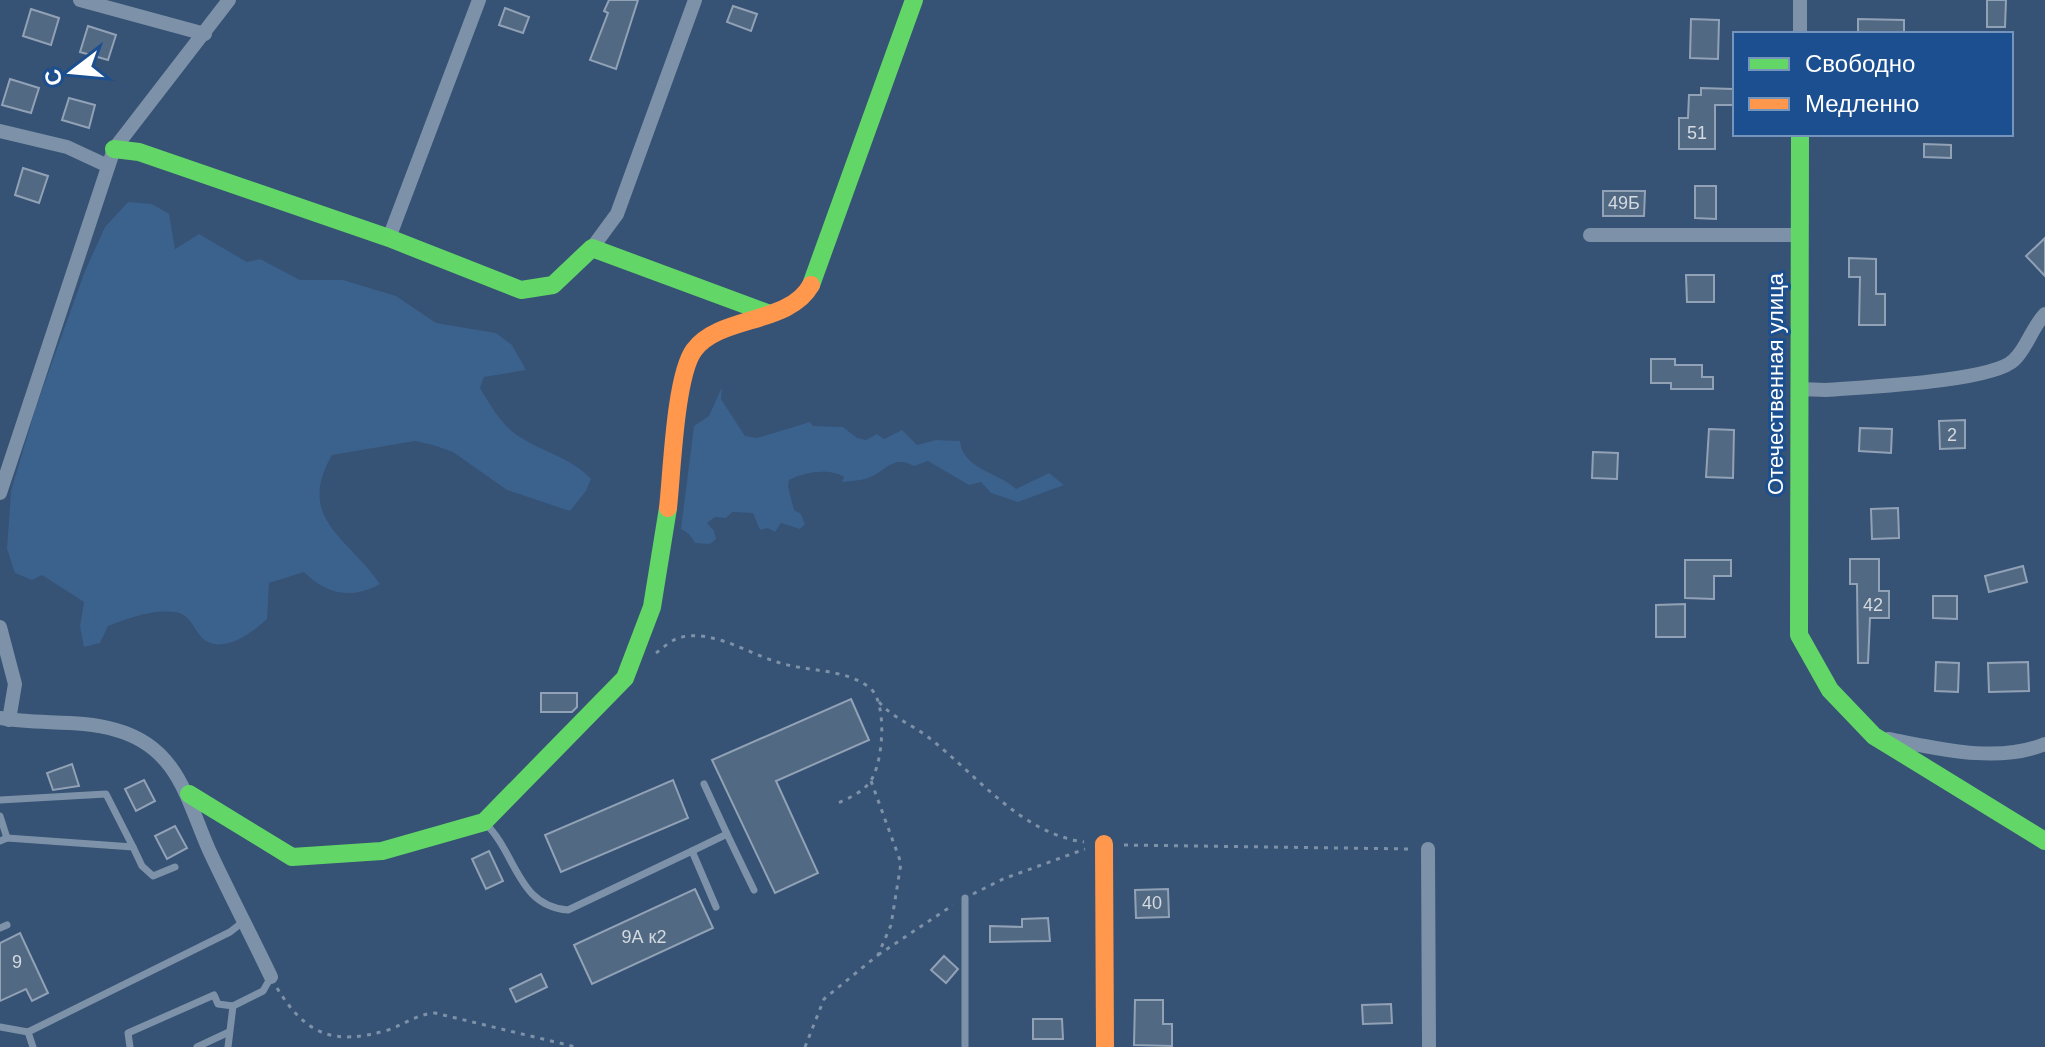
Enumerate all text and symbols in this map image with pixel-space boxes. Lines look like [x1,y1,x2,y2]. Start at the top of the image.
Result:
north arrow [32,32,112,112]
legend [1733,32,2013,136]
text: Свободно [1805,50,1915,77]
text: С [39,66,67,88]
text: Медленно [1805,90,1919,117]
house number: 51 [1687,123,1707,143]
house number: 49Б [1608,193,1640,213]
street label: Отечественная улица [1763,272,1788,495]
house number: 2 [1947,425,1957,445]
house number: 42 [1863,595,1883,615]
house number: 40 [1142,893,1162,913]
house number: 9А к2 [622,927,666,947]
house number: 9 [12,952,22,972]

